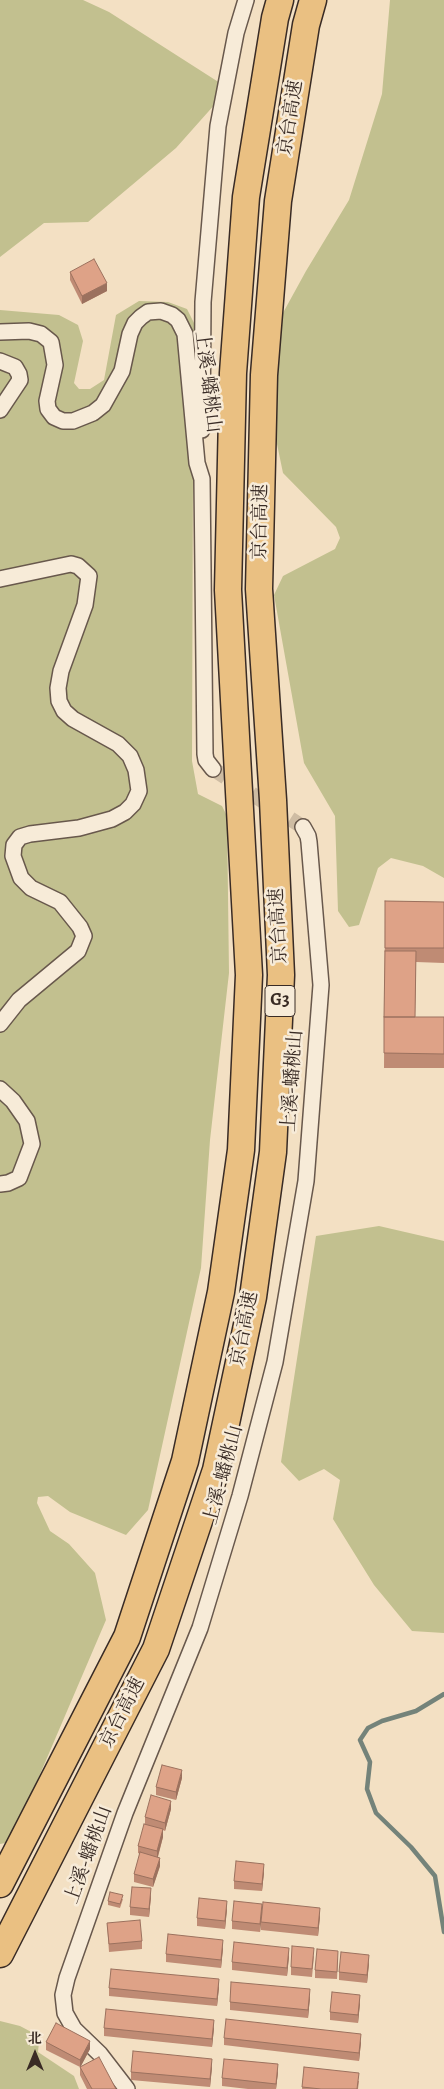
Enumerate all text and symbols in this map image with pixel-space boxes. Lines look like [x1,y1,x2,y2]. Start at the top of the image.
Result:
street label: 京台高速 [274,79,308,157]
street label: 上溪-蟠桃山 [189,330,225,434]
street label: 京台高速 [249,484,273,560]
street label: 京台高速 [266,887,292,965]
road number: G3 [265,986,295,1016]
street label: 上溪-蟠桃山 [278,1029,308,1133]
street label: 京台高速 [227,1290,263,1368]
street label: 上溪-蟠桃山 [200,1423,248,1527]
street label: 京台高速 [96,1674,150,1752]
street label: 上溪-蟠桃山 [61,1803,117,1907]
north arrow [10,2029,60,2079]
text: 北 [28,2029,42,2048]

